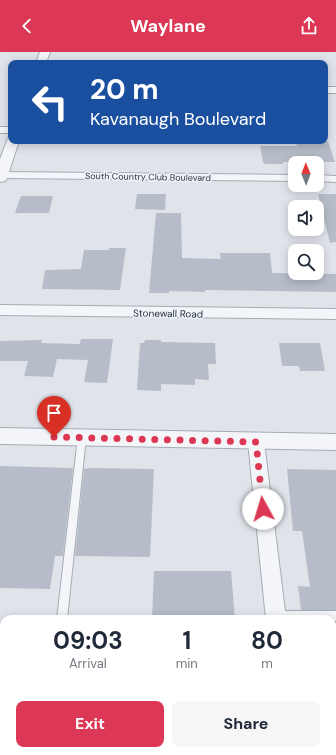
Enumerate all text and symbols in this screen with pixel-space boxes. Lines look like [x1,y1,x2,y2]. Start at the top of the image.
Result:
text: Waylane [130,14,206,38]
icon: back [16,15,38,37]
icon: share [298,15,320,37]
text: 20 m [90,71,159,108]
icon: left [24,76,76,128]
text: Kavanaugh Boulevard [90,107,266,131]
north arrow [288,156,324,192]
map controls [288,156,324,280]
street label: South Country Club Boulevard [85,170,211,184]
button: sound [288,200,324,236]
button: search [288,244,324,280]
street label: Stonewall Road [133,306,203,321]
pin [37,396,71,437]
icon: arrive [43,402,65,424]
position arrow [242,488,284,530]
text: 09:03 [53,625,123,656]
text: 1 [182,625,191,656]
text: 80 [251,625,283,656]
text: Arrival [69,655,107,672]
text: min [176,655,198,672]
text: m [261,655,273,672]
button: Exit [16,701,164,747]
button: Share [172,701,320,747]

